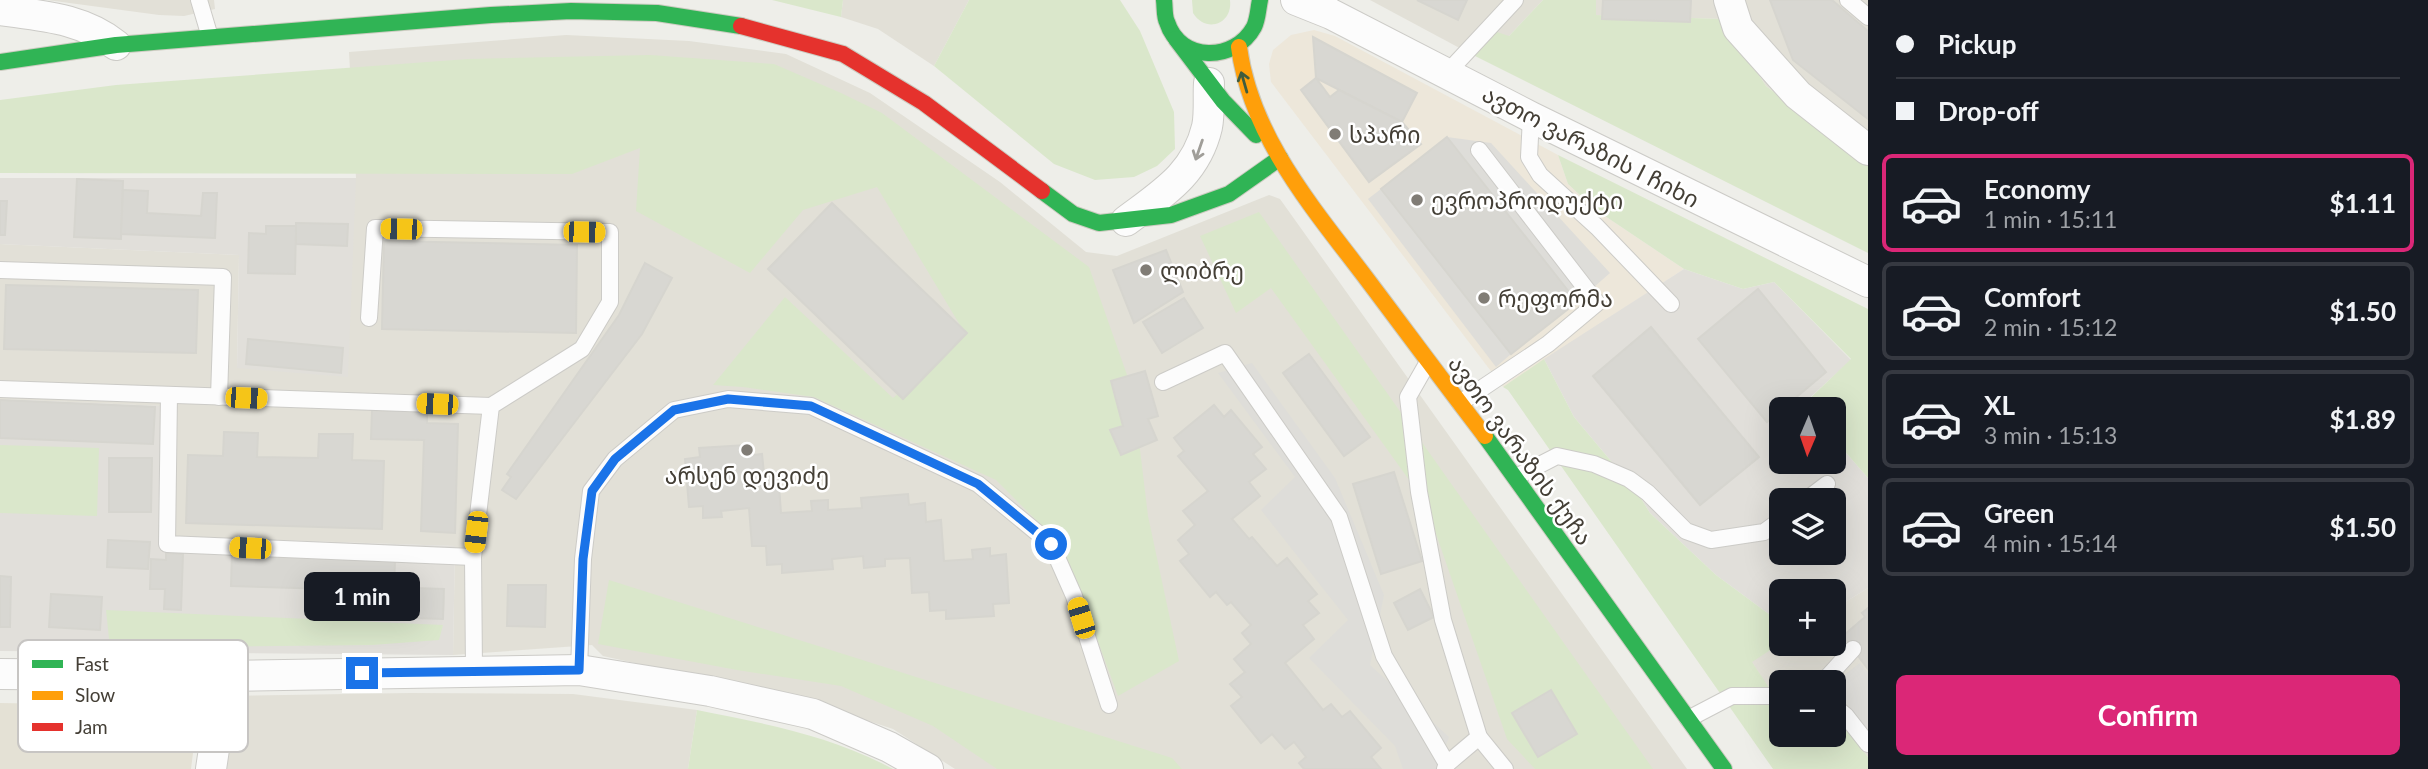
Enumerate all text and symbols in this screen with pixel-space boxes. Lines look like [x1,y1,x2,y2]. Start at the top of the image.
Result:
text: Pickup [1938,28,2017,60]
one-way arrow [1236,71,1249,93]
street label: ავთო ვარაზის I ჩიხი [1477,79,1704,214]
text: Drop-off [1938,95,2039,127]
place label: სპარი [1349,120,1420,148]
marker: სპარი [1327,126,1343,142]
one-way arrow [1192,138,1204,160]
icon: car [1900,172,1963,235]
text: Economy [1984,173,2090,205]
place label: ევროპროდუქტი [1431,186,1623,215]
text: $1.11 [2330,187,2396,219]
marker: ევროპროდუქტი [1409,192,1425,208]
text: 1 min · 15:11 [1984,205,2117,233]
car [380,218,423,240]
car [563,221,606,243]
place label: ლიბრე [1160,256,1244,285]
marker: ლიბრე [1138,262,1154,278]
icon: car [1900,280,1963,343]
text: Comfort [1984,281,2081,313]
place label: რეფორმა [1498,284,1613,313]
marker: რეფორმა [1476,290,1492,306]
text: $1.50 [2330,295,2396,327]
text: 2 min · 15:12 [1984,313,2117,341]
street label: ავთო ვარაზის ქუჩა [1442,350,1599,551]
car [225,387,268,409]
icon: car [1900,388,1963,451]
text: XL [1984,389,2015,421]
car [416,393,459,415]
north arrow [1769,397,1846,474]
map controls [1769,397,1846,747]
text: $1.89 [2330,403,2396,435]
text: 3 min · 15:13 [1984,421,2117,449]
marker: არსენ დევიძე [739,442,755,458]
place label: არსენ დევიძე [665,461,829,490]
button: layers [1769,488,1846,565]
icon: car [1900,496,1963,559]
text: Green [1984,497,2054,529]
car [464,510,489,554]
text: $1.50 [2330,511,2396,543]
route start [1035,528,1067,560]
text: 4 min · 15:14 [1984,529,2117,557]
car [229,536,272,560]
callout: 1 min [304,572,420,620]
button: + [1769,579,1846,656]
text: 1 min [333,582,391,610]
car [1065,595,1098,641]
legend [18,640,248,752]
text: Fast [75,652,109,675]
route end [346,657,378,689]
button: − [1769,670,1846,747]
button: Confirm [1896,675,2400,755]
text: Slow [75,683,115,706]
text: Jam [75,715,108,738]

